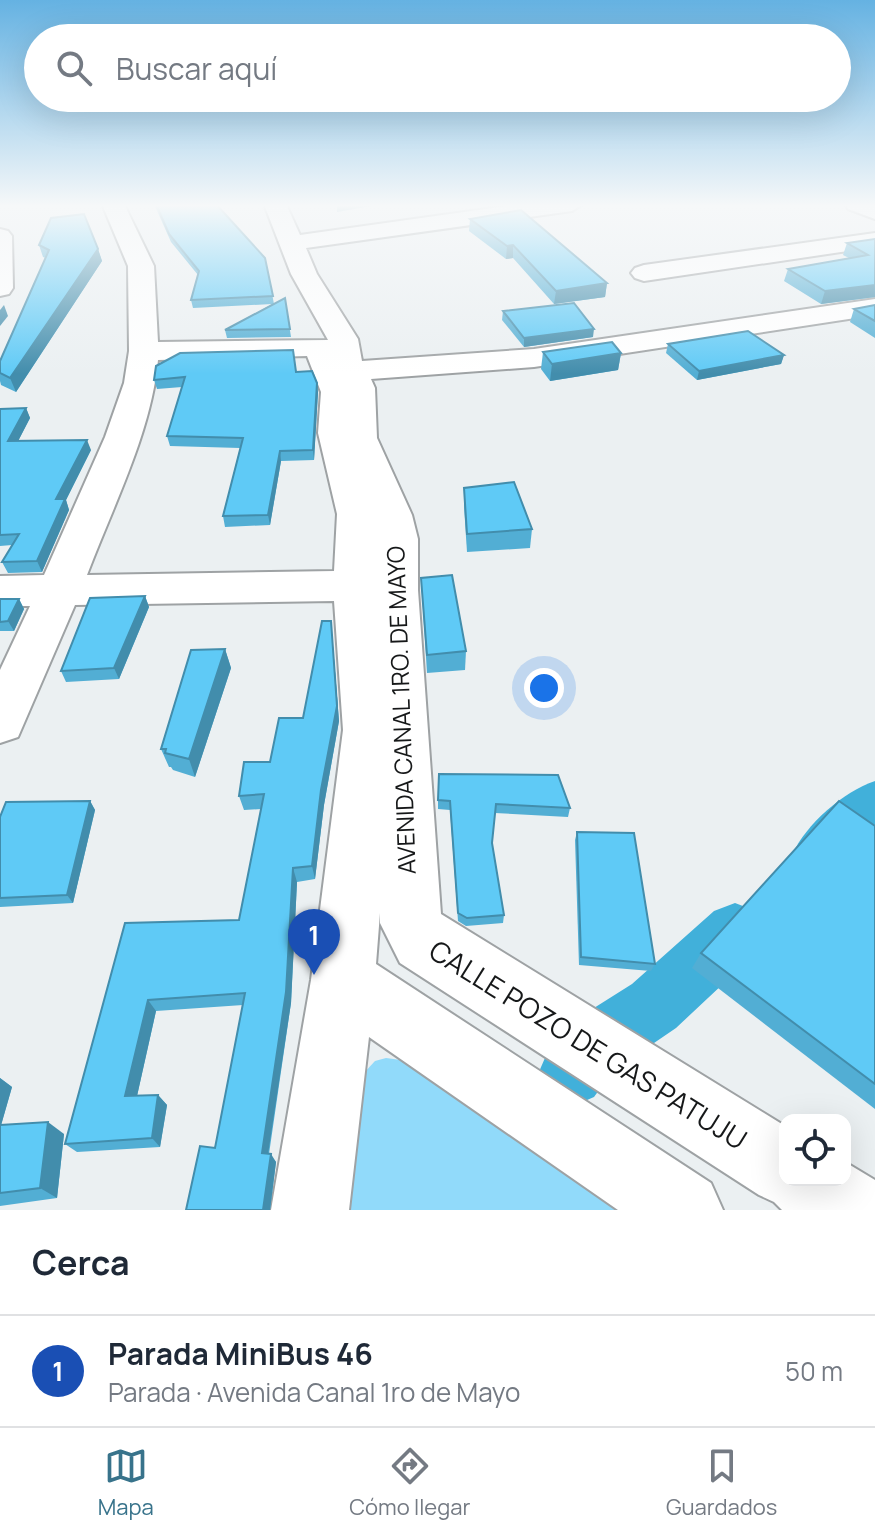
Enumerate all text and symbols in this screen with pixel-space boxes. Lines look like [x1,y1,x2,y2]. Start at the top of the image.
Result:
search box [24,24,851,112]
icon: search [52,46,96,90]
text: Buscar aquí [116,48,277,89]
street label: AVENIDA CANAL 1RO. DE MAYO [378,545,423,875]
your location [524,668,564,708]
pin: 1 [288,909,340,975]
street label: CALLE POZO DE GAS PATUJU [423,931,755,1158]
map controls [779,1114,851,1186]
button: locate [779,1114,851,1186]
text: Cerca [32,1239,130,1285]
text: Parada MiniBus 46 [108,1333,373,1374]
text: 1 [52,1353,64,1389]
text: 50 m [785,1353,843,1389]
text: Parada · Avenida Canal 1ro de Mayo [108,1374,520,1410]
tab: Mapa [98,1444,154,1522]
tab: Cómo llegar [349,1444,470,1522]
tab: Guardados [666,1444,777,1522]

